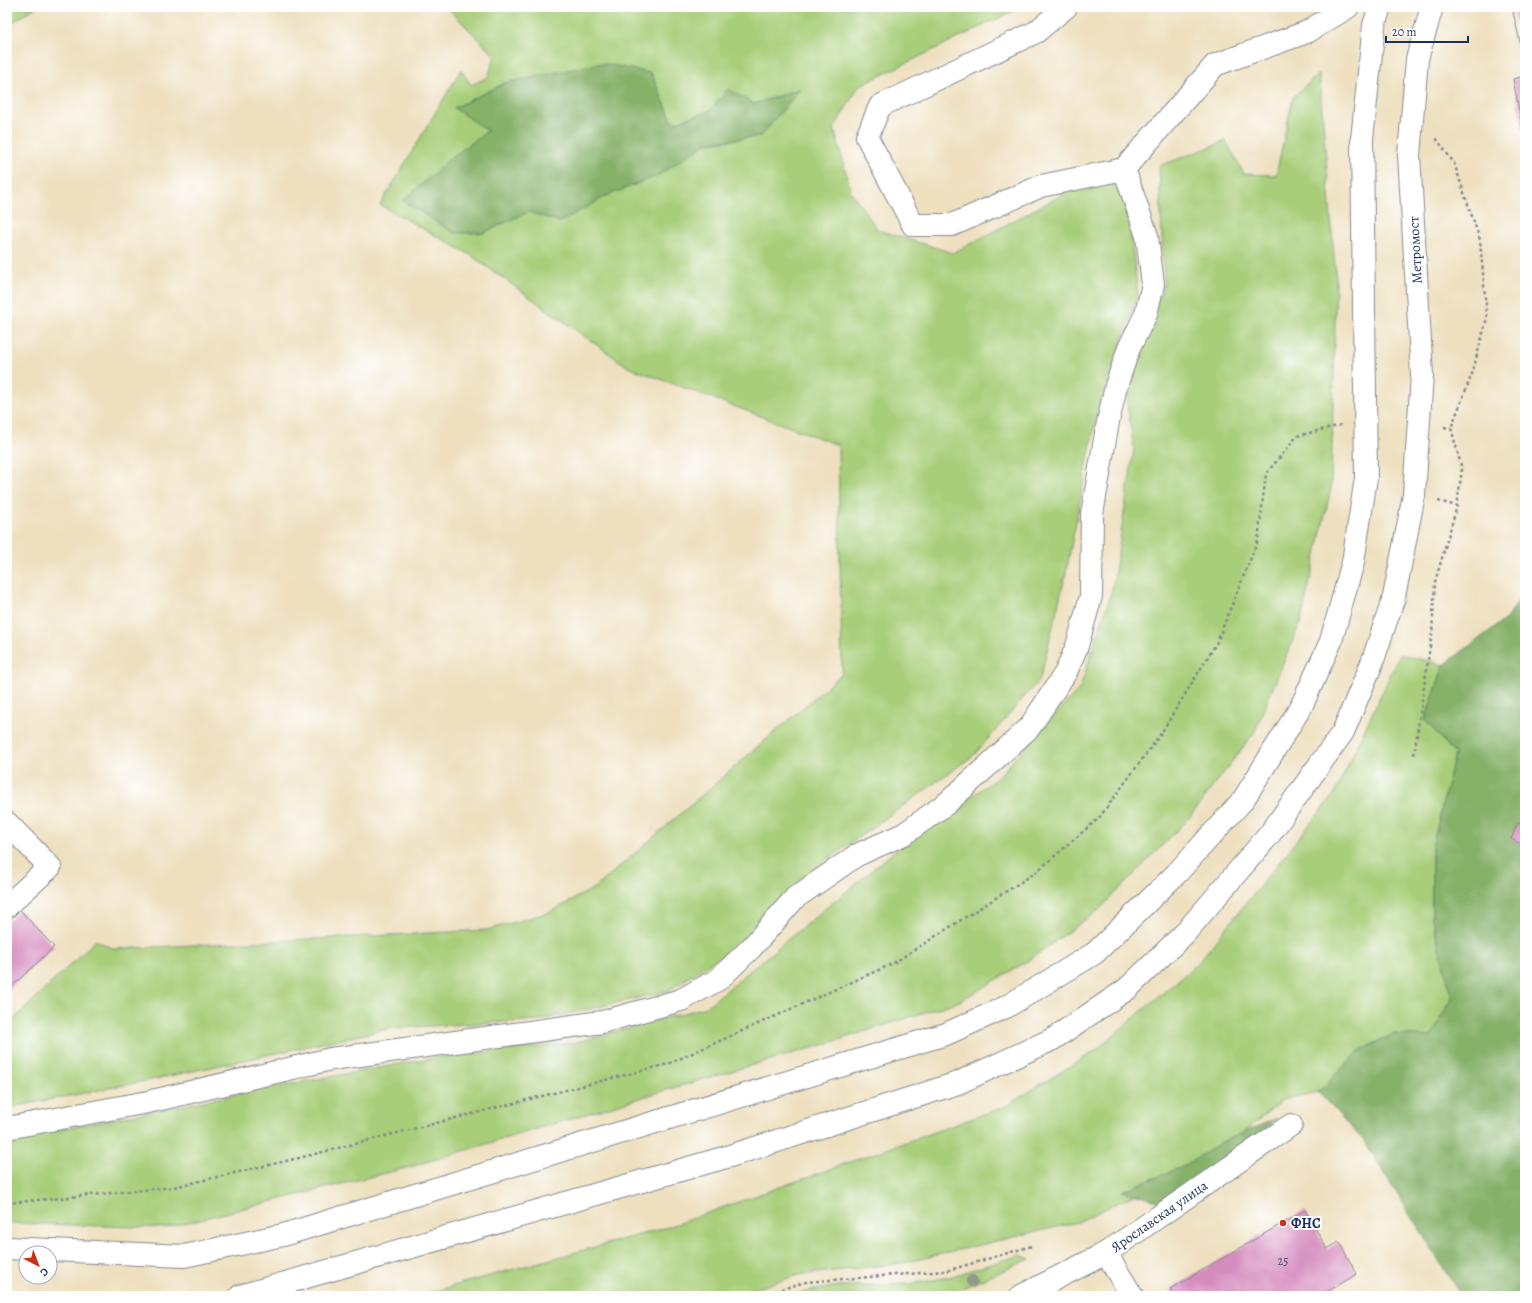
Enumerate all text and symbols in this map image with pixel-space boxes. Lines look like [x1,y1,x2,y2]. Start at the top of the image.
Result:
scale bar [1386,18,1468,44]
text: 20 m [1392,24,1416,40]
street label: Метромост [1404,216,1427,284]
street label: Ярославская улица [1107,1176,1212,1257]
place label: ФНС [1291,1214,1321,1233]
marker: ФНС [1278,1218,1288,1228]
north arrow [18,1245,58,1285]
house number: 25 [1278,1253,1288,1269]
text: С [37,1264,52,1280]

